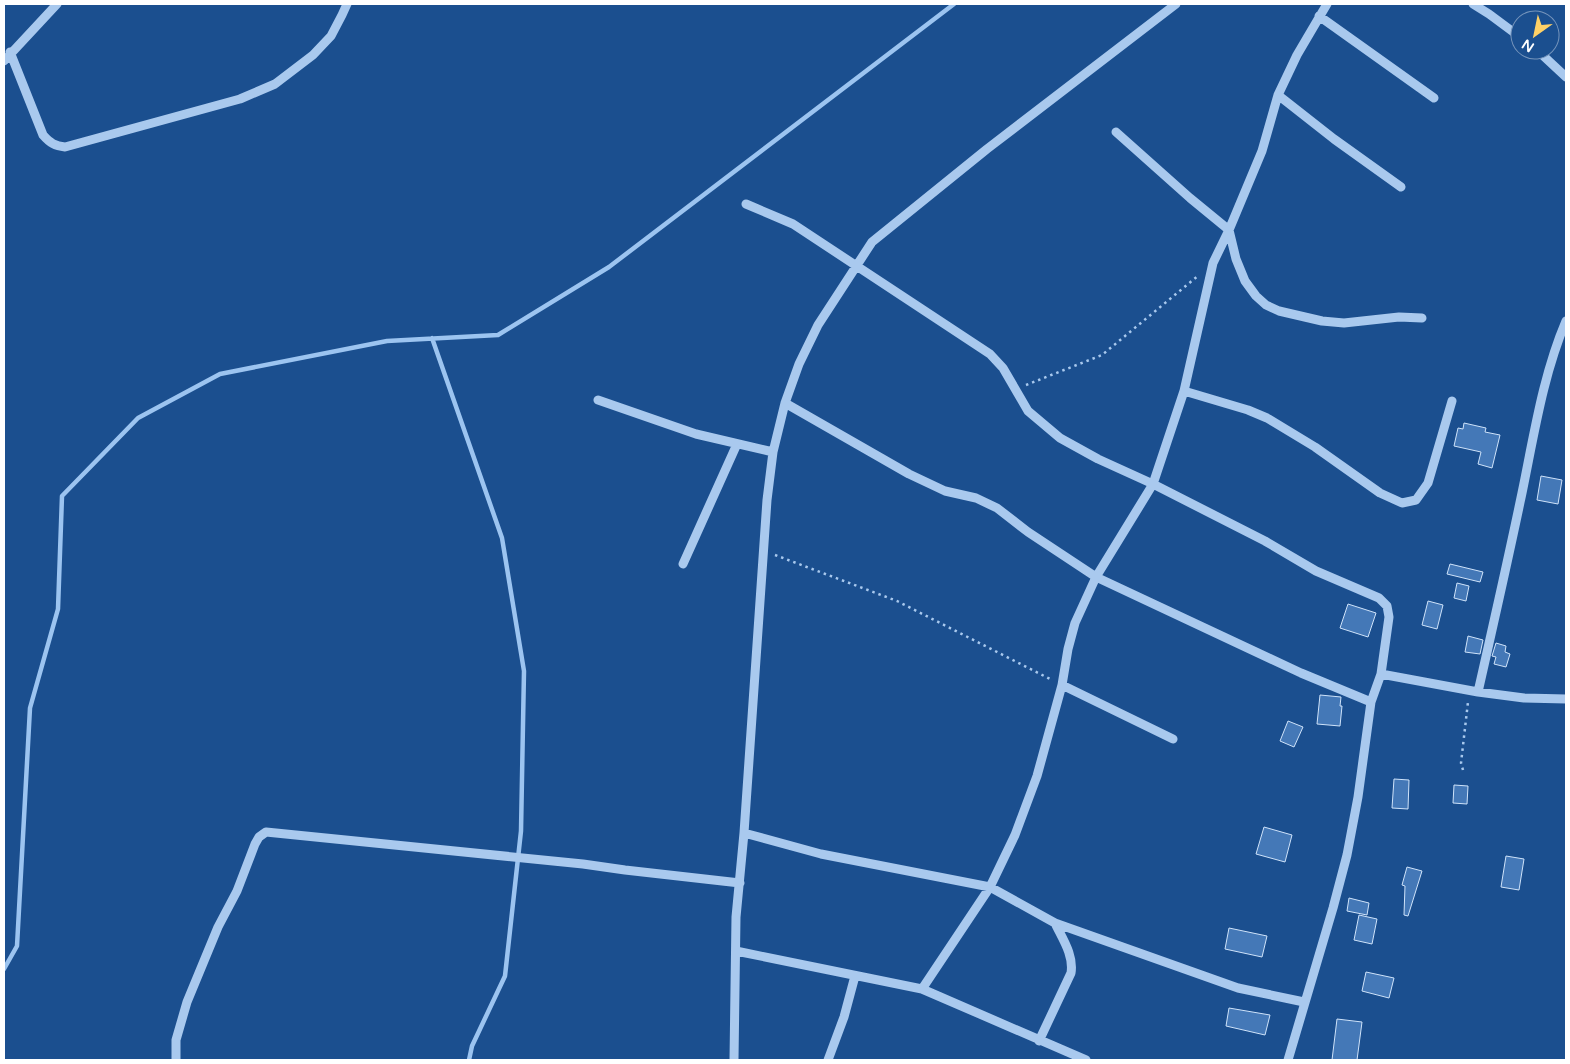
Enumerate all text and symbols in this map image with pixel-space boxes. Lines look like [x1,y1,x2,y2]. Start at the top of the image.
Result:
north arrow [1510,10,1560,60]
text: N [1519,35,1538,56]

